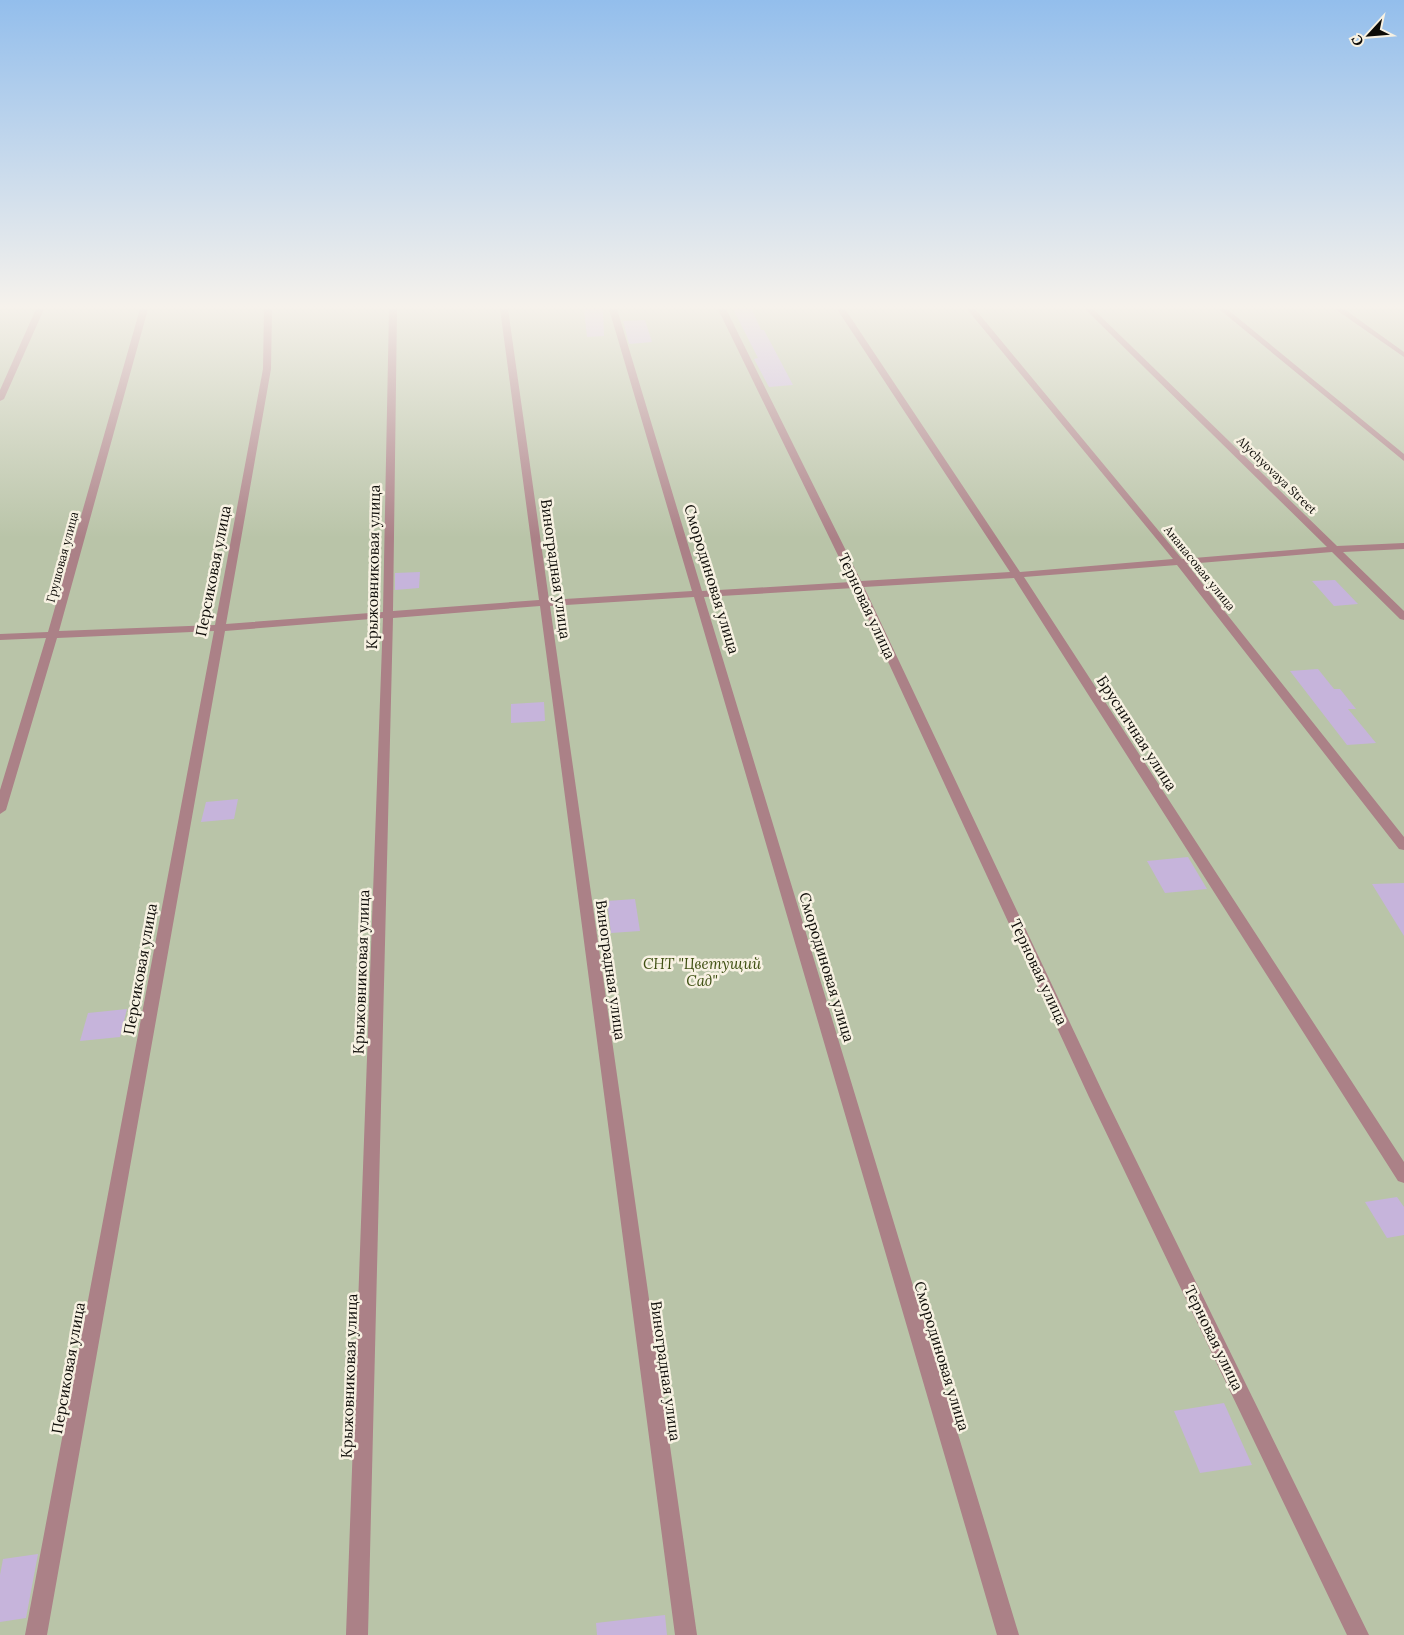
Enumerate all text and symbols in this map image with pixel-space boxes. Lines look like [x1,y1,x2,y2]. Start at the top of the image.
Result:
north arrow [1344,10,1394,60]
text: С [1347,32,1368,49]
street label: Alychyovaya Street [1233,432,1320,517]
street label: Крыжовниковая улица [362,484,384,650]
street label: Виноградная улица [537,498,575,641]
street label: Смородиновая улица [680,502,744,656]
street label: Персиковая улица [191,504,235,638]
street label: Грушовая улица [43,510,81,604]
street label: Ананасовая улица [1161,522,1239,613]
street label: Терновая улица [834,550,900,662]
street label: Брусничная улица [1093,672,1181,794]
street label: Крыжовниковая улица [349,889,373,1055]
street label: Смородиновая улица [795,890,859,1044]
street label: Виноградная улица [592,899,630,1042]
street label: Персиковая улица [119,902,161,1036]
street label: Терновая улица [1006,916,1072,1028]
park label: СНТ "Цветущий Сад" [643,954,761,990]
street label: Смородиновая улица [910,1279,974,1433]
street label: Терновая улица [1180,1282,1248,1394]
street label: Крыжовниковая улица [337,1293,361,1459]
street label: Виноградная улица [647,1300,685,1443]
street label: Персиковая улица [47,1301,89,1435]

